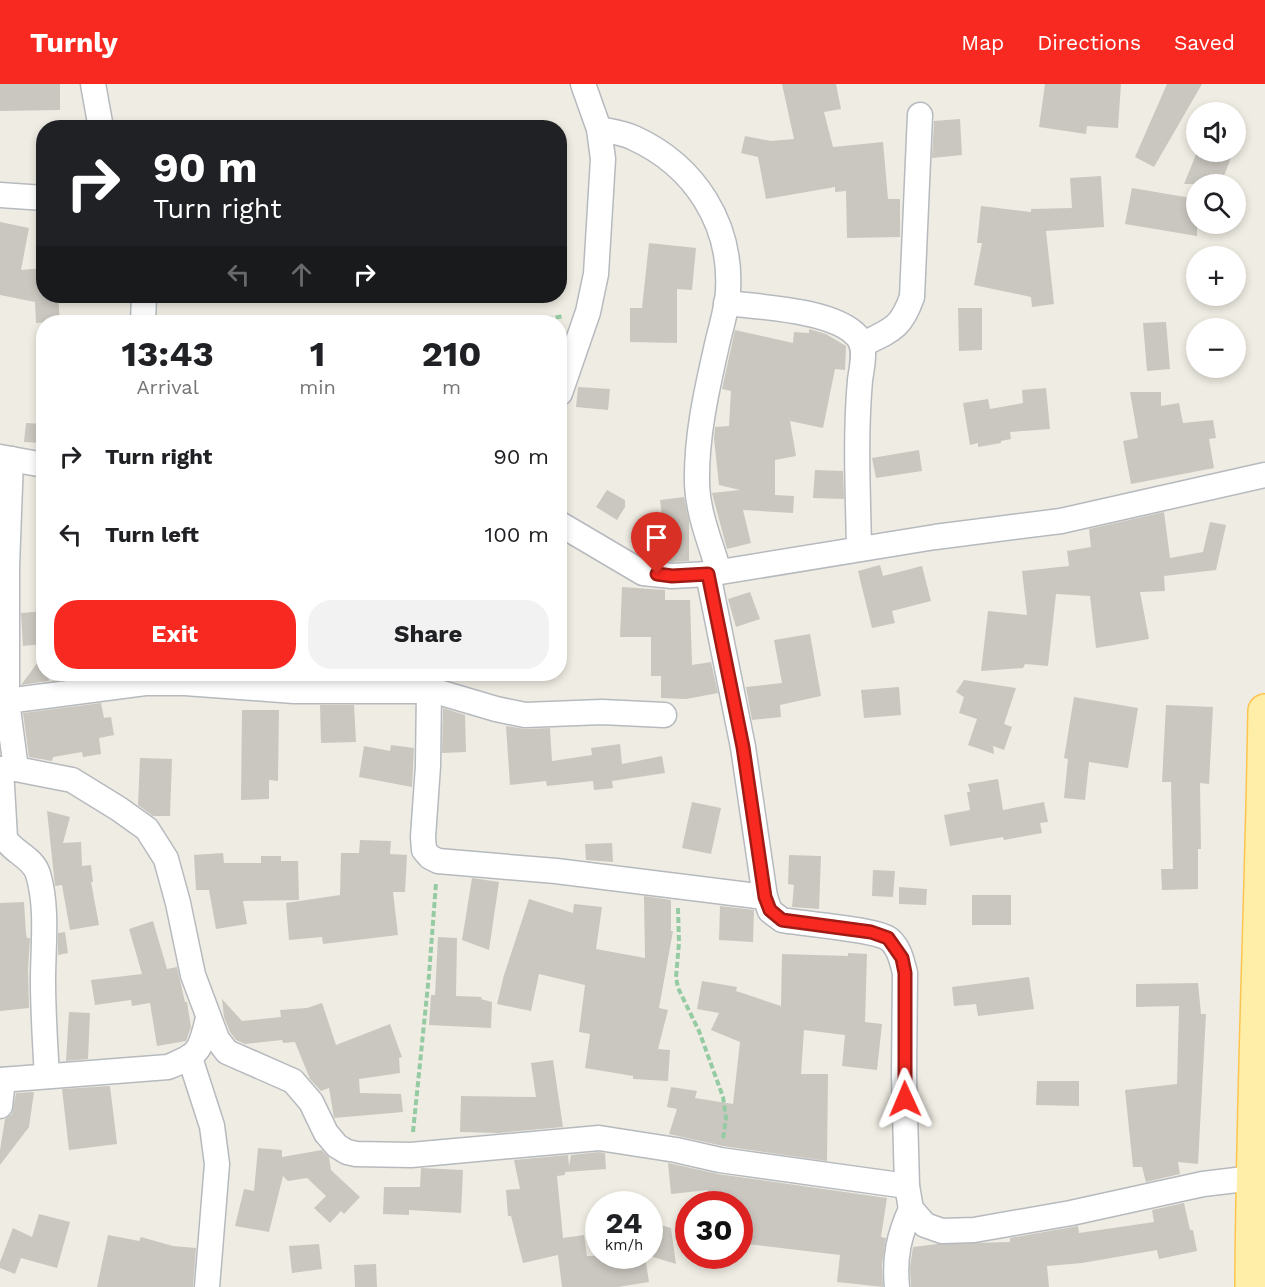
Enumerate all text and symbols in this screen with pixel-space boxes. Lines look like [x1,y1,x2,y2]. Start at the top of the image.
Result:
text: Turnly [30,26,118,59]
text: Map [961,30,1004,55]
text: Directions [1037,30,1141,55]
text: Saved [1174,30,1235,55]
map controls [1186,102,1246,378]
button: sound [1186,102,1246,162]
text: 90 m [153,143,257,192]
icon: right [54,144,132,222]
button: search [1186,174,1246,234]
text: Turn right [153,193,282,225]
button: + [1186,246,1246,306]
icon: left [222,258,255,291]
icon: ahead [285,258,318,291]
icon: right [348,258,381,291]
button: − [1186,318,1246,378]
text: 13:43 [121,333,214,375]
text: 1 [310,333,325,375]
text: 210 [421,333,482,375]
text: Arrival [136,375,199,399]
text: min [299,375,336,399]
text: m [442,375,461,399]
icon: right [54,440,87,473]
text: Turn right [105,444,212,469]
text: 90 m [493,444,549,469]
pin [631,512,682,574]
icon: left [54,518,87,551]
icon: arrive [640,521,673,554]
text: Turn left [105,522,199,547]
text: 100 m [485,522,549,547]
button: Exit [54,600,296,669]
button: Share [308,600,549,669]
position arrow [873,1067,937,1131]
speed limit sign: 30 [675,1191,753,1269]
text: 24 [606,1205,642,1240]
text: km/h [605,1236,643,1254]

